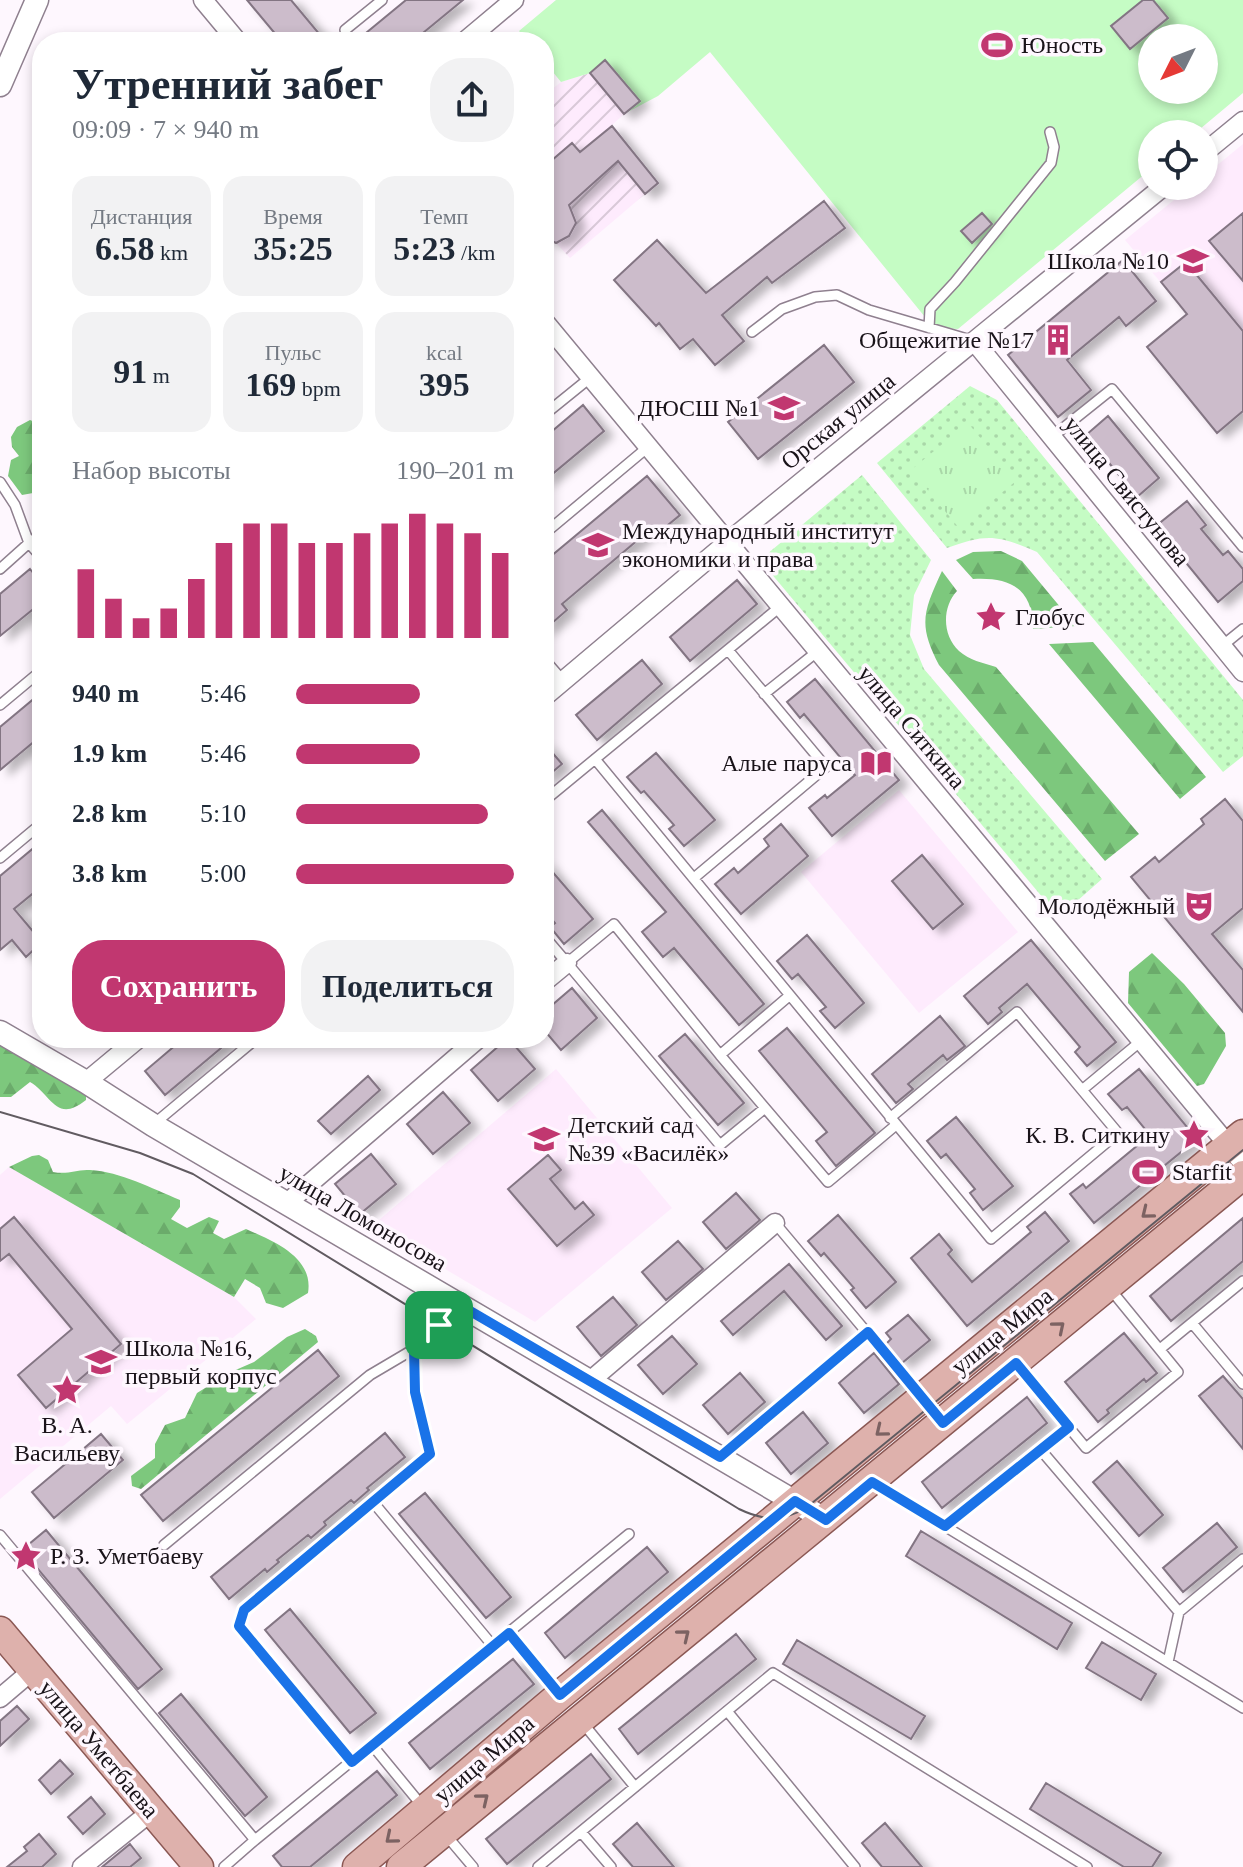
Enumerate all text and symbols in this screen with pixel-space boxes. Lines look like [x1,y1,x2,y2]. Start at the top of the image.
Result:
north arrow [1138,24,1218,104]
map controls [1138,24,1218,200]
sports icon: Юность [980,28,1014,62]
place label: Юность [1021,32,1103,58]
button: share [430,58,514,142]
text: Утренний забег [72,60,383,109]
text: 09:09 · 7 × 940 m [72,115,259,144]
button: locate [1138,120,1218,200]
text: Дистанция [91,204,192,229]
text: Время [263,204,323,229]
text: Темп [420,204,468,229]
text: 6.58 [95,230,155,267]
text: 35:25 [253,230,333,267]
text: 5:23 [393,230,456,267]
text: km [155,240,188,265]
text: /km [456,240,495,265]
school or university icon: Школа №10 [1176,244,1210,278]
place label: Школа №10 [1047,248,1169,274]
building icon: Общежитие №17 [1041,323,1075,357]
place label: Общежитие №17 [859,327,1034,353]
text: Пульс [265,340,321,365]
text: kcal [426,340,463,365]
text: 91 [113,353,147,390]
text: m [147,363,170,388]
text: 169 [245,366,296,403]
text: 395 [419,366,470,403]
street label: Орская улица [776,367,900,475]
text: bpm [296,376,341,401]
school or university icon: ДЮСШ №1 [767,391,801,425]
place label: ДЮСШ №1 [638,395,760,421]
street label: улица Свистунова [1059,411,1195,571]
text: Набор высоты [72,456,231,485]
text: 190–201 m [396,456,514,485]
place label: Международный институт экономики и права [622,518,894,572]
school or university icon: Международный институт экономики и права [581,528,615,562]
place icon: Глобус [974,600,1008,634]
place label: Глобус [1015,604,1085,630]
street label: улица Ситкина [853,660,971,794]
text: 940 m [72,679,139,708]
text: 5:46 [200,679,246,708]
text: 1.9 km [72,739,147,768]
text: 5:46 [200,739,246,768]
library icon: Алые паруса [859,746,893,780]
place label: Алые паруса [721,750,852,776]
text: 2.8 km [72,799,147,828]
text: 5:10 [200,799,246,828]
text: 3.8 km [72,859,147,888]
text: 5:00 [200,859,246,888]
theatre icon: Молодёжный [1182,889,1216,923]
place label: Молодёжный [1038,893,1175,919]
button: Сохранить [72,940,285,1032]
button: Поделиться [301,940,514,1032]
place label: Детский сад №39 «Василёк» [568,1112,729,1166]
place icon: К. В. Ситкину [1177,1118,1211,1152]
school or university icon: Детский сад №39 «Василёк» [527,1122,561,1156]
place label: К. В. Ситкину [1025,1122,1170,1148]
sports icon: Starfit [1131,1155,1165,1189]
street label: улица Ломоносова [274,1159,452,1277]
place label: Starfit [1172,1159,1232,1185]
one-way arrow [1142,1203,1156,1218]
street label: улица Мира [946,1282,1058,1380]
pin [405,1291,473,1359]
icon: arrive [417,1303,461,1347]
one-way arrow [1050,1322,1064,1337]
place label: Школа №16, первый корпус [125,1335,277,1389]
school or university icon: Школа №16, первый корпус [84,1345,118,1379]
place icon: В. А. Васильеву [50,1373,84,1407]
place label: В. А. Васильеву [14,1412,120,1466]
one-way arrow [875,1421,890,1436]
place icon: Р. З. Уметбаеву [9,1539,43,1573]
place label: Р. З. Уметбаеву [50,1543,204,1569]
one-way arrow [675,1630,690,1645]
street label: улица Уметбаева [34,1675,164,1823]
street label: улица Мира [429,1710,539,1808]
one-way arrow [473,1794,488,1809]
one-way arrow [385,1828,400,1843]

